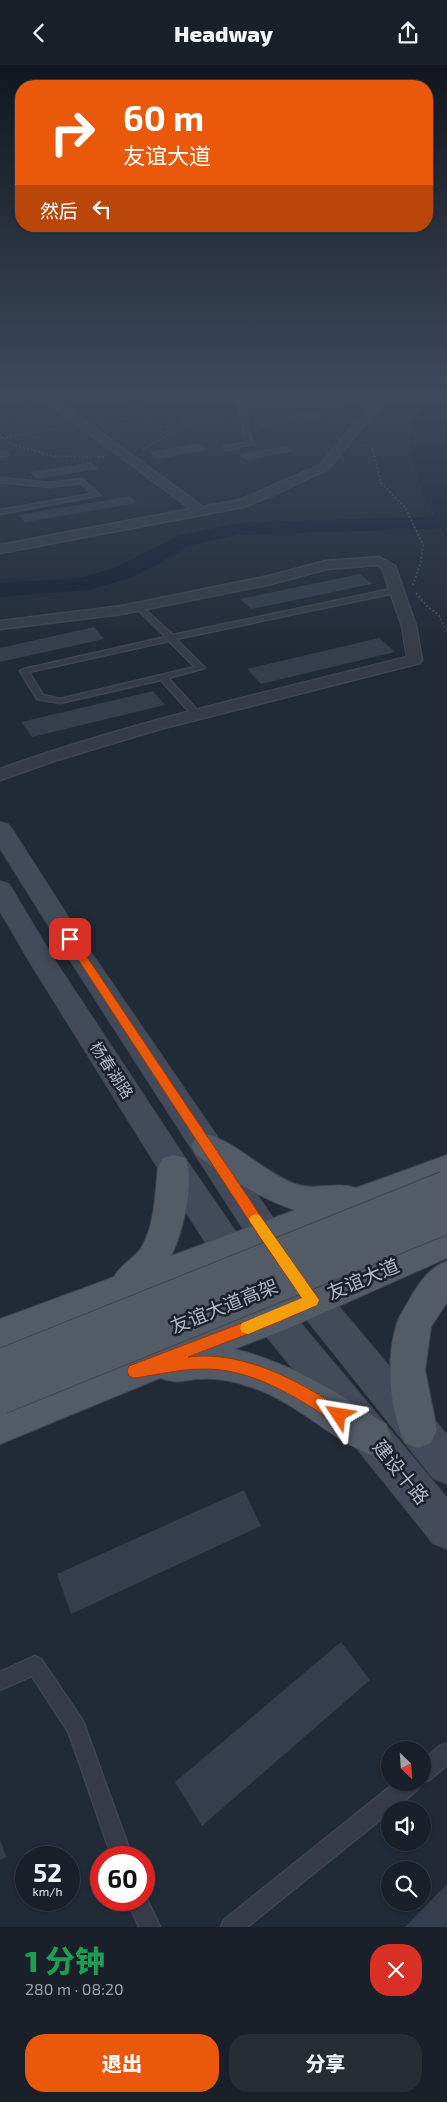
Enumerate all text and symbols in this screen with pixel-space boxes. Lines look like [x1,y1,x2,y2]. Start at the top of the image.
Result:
icon: back [25,19,53,47]
icon: share [394,19,422,47]
text: Headway [174,20,273,46]
text: 60 m [123,96,204,138]
icon: right [40,100,105,165]
text: 友谊大道 [123,142,211,168]
icon: left [88,195,116,223]
text: 然后 [40,199,78,222]
pin [49,918,91,960]
icon: arrive [56,925,84,953]
street label: 杨春湖路 [87,1038,138,1102]
street label: 友谊大道 [323,1253,402,1304]
street label: 友谊大道高架 [167,1274,281,1338]
position arrow [312,1388,364,1440]
street label: 建设十路 [369,1435,434,1508]
north arrow [381,1741,431,1791]
map controls [381,1741,431,1911]
button: sound [381,1801,431,1851]
speed limit sign: 60 [90,1846,155,1911]
text: 52 [33,1857,62,1887]
button: search [381,1861,431,1911]
text: km/h [33,1884,62,1898]
text: 1 分钟 [25,1942,105,1978]
button: close [370,1944,422,1996]
text: 280 m · 08:20 [25,1979,124,1998]
button: 退出 [25,2034,219,2092]
button: 分享 [229,2034,422,2092]

